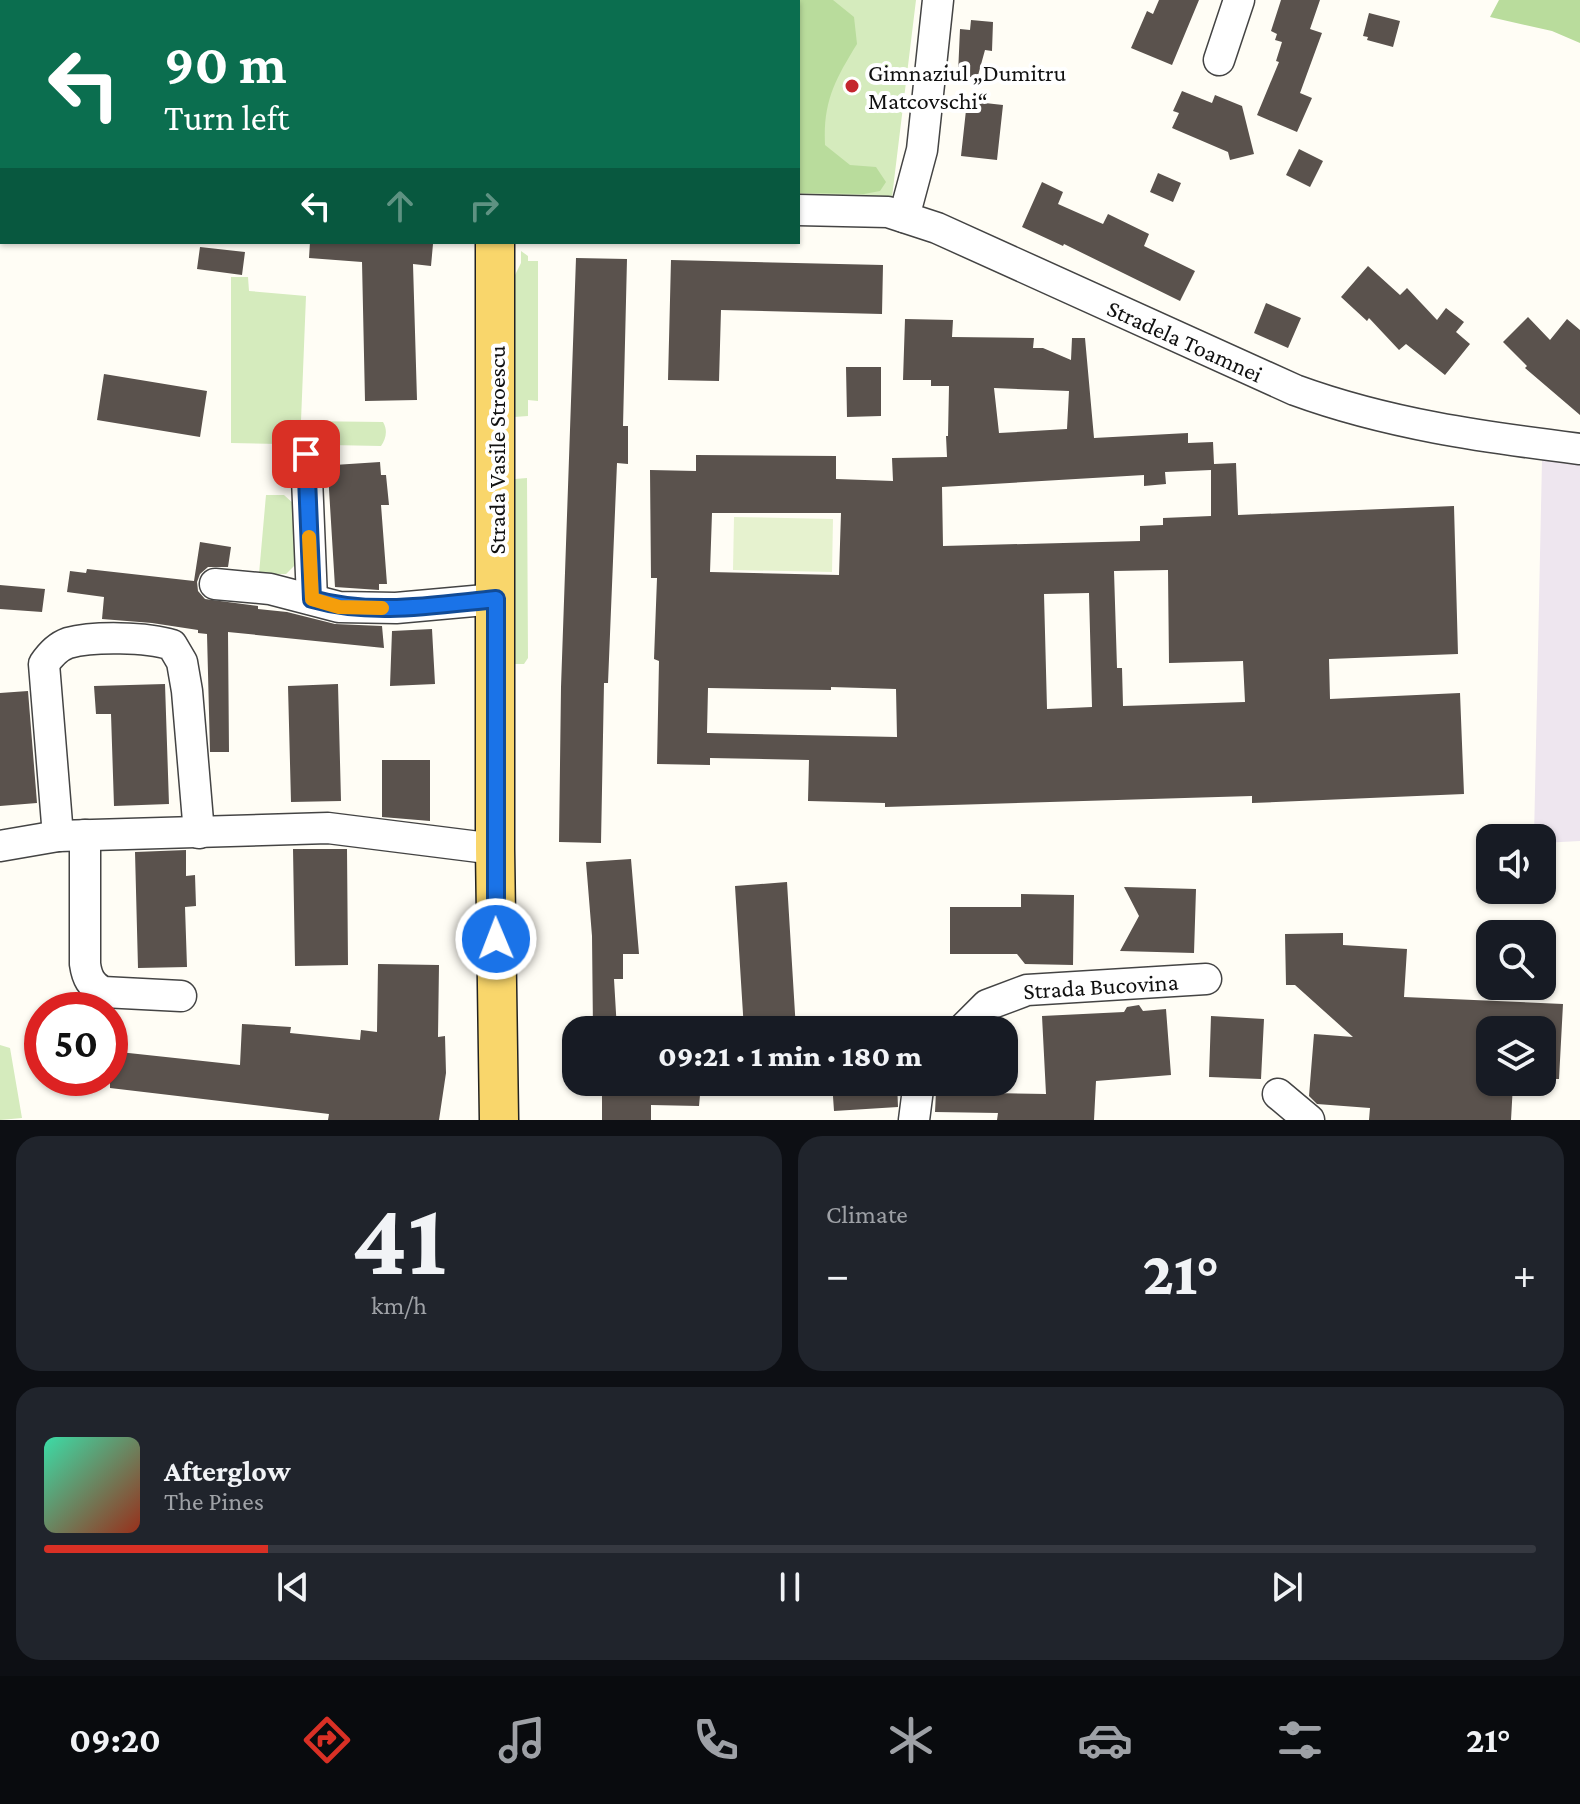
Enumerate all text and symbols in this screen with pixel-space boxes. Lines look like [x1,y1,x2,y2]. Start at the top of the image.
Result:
icon: left [32,32,136,136]
text: 90 m [164,33,287,95]
place label: Gimnaziul „Dumitru Matcovschi“ [868,59,1066,114]
marker: Gimnaziul „Dumitru Matcovschi“ [843,77,861,95]
text: Turn left [164,98,289,138]
icon: left [294,184,338,228]
icon: ahead [378,184,422,228]
icon: right [462,184,506,228]
street label: Stradela Toamnei [1103,293,1267,387]
street label: Strada Vasile Stroescu [483,345,510,555]
pin [272,420,340,488]
icon: arrive [284,432,328,476]
map controls [1476,824,1556,1096]
button: sound [1476,824,1556,904]
position arrow [454,897,538,981]
button: search [1476,920,1556,1000]
street label: Strada Bucovina [1022,967,1179,1004]
speed limit sign: 50 [24,992,128,1096]
button: layers [1476,1016,1556,1096]
text: 09:21 · 1 min · 180 m [658,1039,922,1072]
text: 41 [352,1181,446,1296]
text: Climate [826,1200,908,1229]
text: 21° [1142,1240,1220,1307]
text: − [826,1250,849,1298]
text: + [1513,1250,1536,1298]
text: km/h [371,1291,427,1320]
text: Afterglow [164,1454,291,1487]
text: The Pines [164,1487,264,1516]
icon: previous [271,1565,315,1609]
icon: pause [768,1565,812,1609]
icon: next [1265,1565,1309,1609]
icon: directions [299,1712,355,1768]
icon: music [494,1712,550,1768]
icon: phone [688,1712,744,1768]
icon: climate [883,1712,939,1768]
icon: car [1077,1712,1133,1768]
icon: filters [1272,1712,1328,1768]
text: 09:20 [69,1720,161,1760]
text: 21° [1466,1720,1511,1760]

